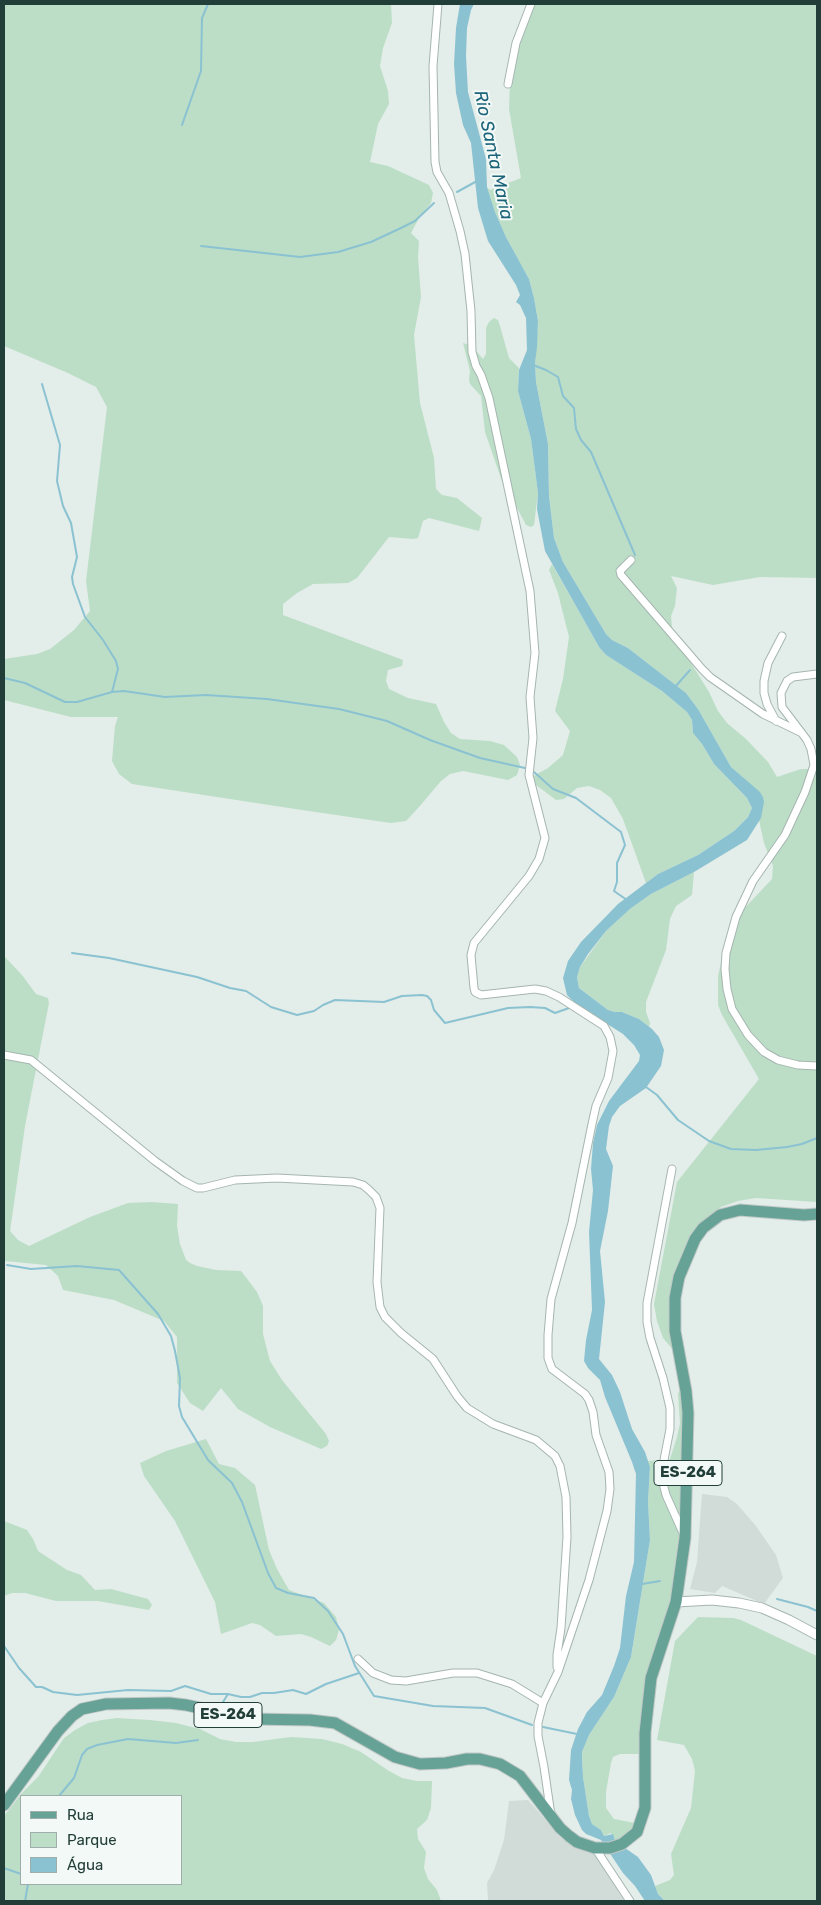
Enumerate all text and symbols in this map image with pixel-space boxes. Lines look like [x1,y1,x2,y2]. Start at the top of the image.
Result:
water label: Rio Santa Maria [469,88,517,222]
road number: ES-264 [654,1460,722,1486]
road number: ES-264 [194,1702,262,1728]
legend [20,1795,182,1885]
text: Rua [67,1806,94,1824]
text: Parque [67,1831,117,1849]
text: Água [67,1856,103,1874]

